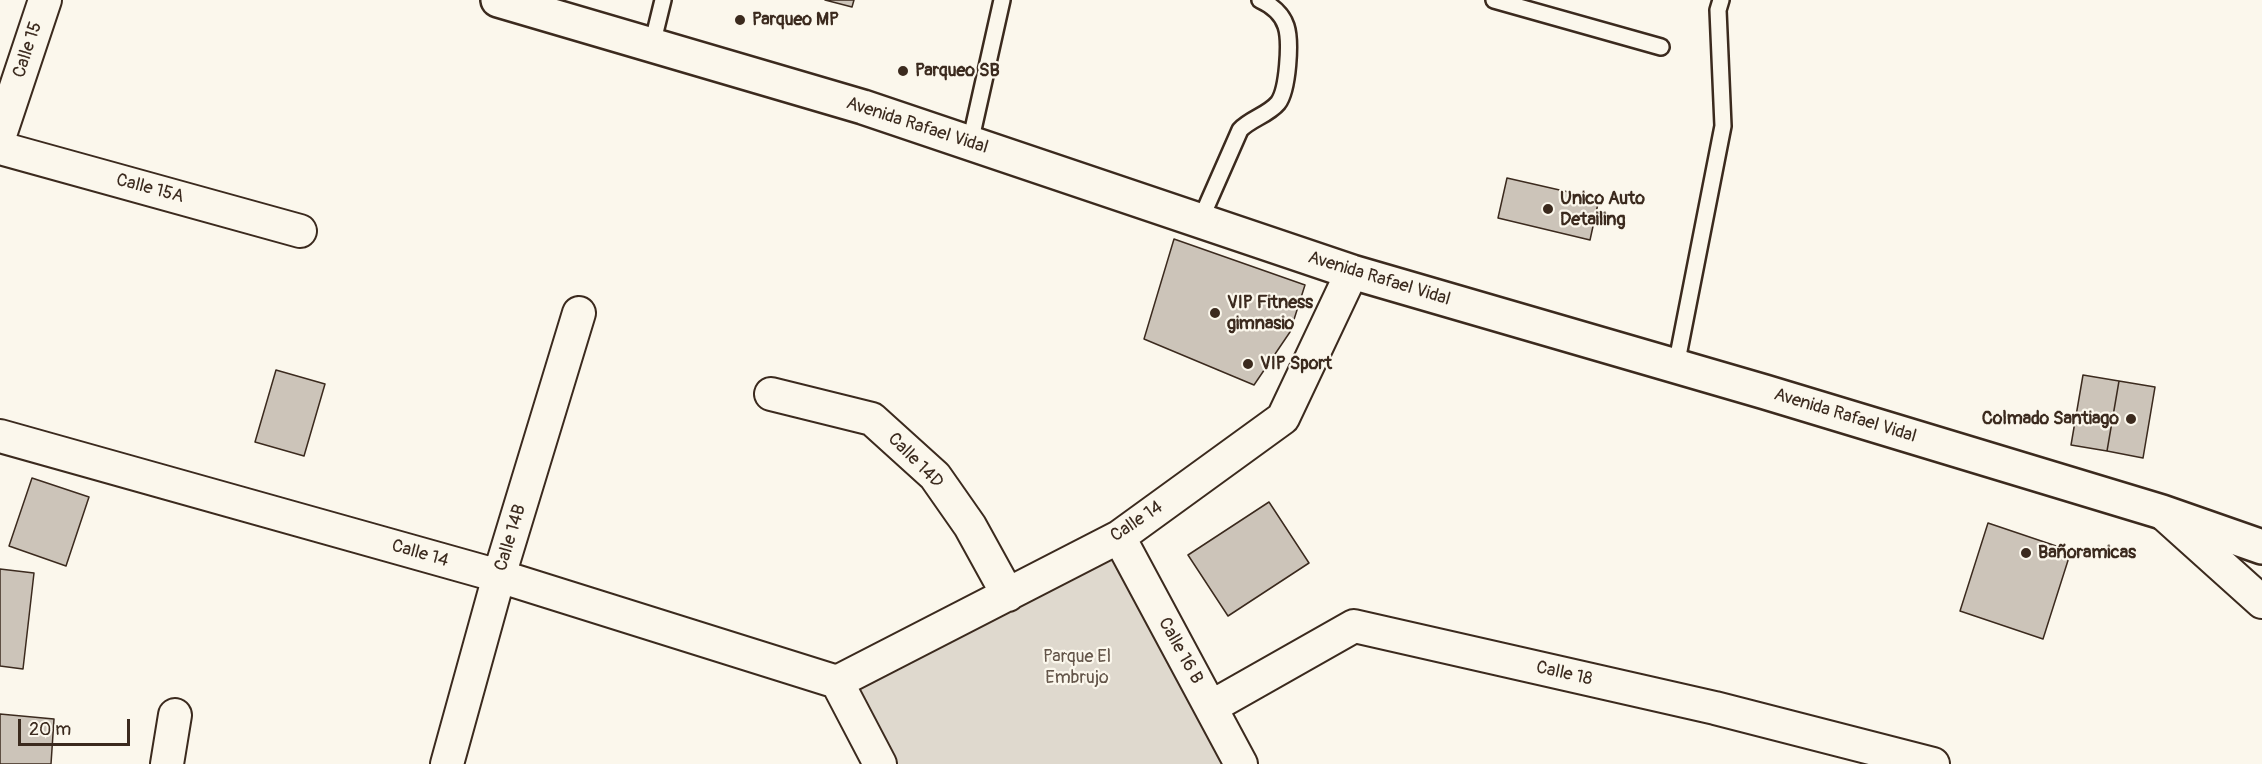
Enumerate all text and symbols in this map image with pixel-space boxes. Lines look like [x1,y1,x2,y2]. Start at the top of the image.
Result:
place label: Parqueo MP [752,9,839,31]
marker: Parqueo MP [733,13,747,27]
street label: Calle 15 [9,19,47,81]
place label: Parqueo SB [915,60,1000,82]
marker: Parqueo SB [896,64,910,78]
street label: Avenida Rafael Vidal [843,93,991,159]
street label: Calle 15A [114,170,186,208]
place label: Unico Auto Detailing [1560,188,1645,230]
marker: Unico Auto Detailing [1541,202,1555,216]
street label: Avenida Rafael Vidal [1305,247,1453,311]
place label: VIP Fitness gimnasio [1227,292,1313,334]
marker: VIP Fitness gimnasio [1208,306,1222,320]
place label: VIP Sport [1260,353,1332,375]
marker: VIP Sport [1241,357,1255,371]
street label: Avenida Rafael Vidal [1771,384,1919,448]
place label: Colmado Santiago [1982,408,2119,430]
marker: Colmado Santiago [2124,412,2138,426]
street label: Calle 14D [883,429,947,493]
street label: Calle 14 [1107,497,1167,547]
street label: Calle 14B [491,502,531,574]
street label: Calle 14 [389,536,451,572]
place label: Bañoramicas [2038,542,2136,564]
marker: Bañoramicas [2019,546,2033,560]
street label: Calle 16 B [1153,614,1207,688]
park label: Parque El Embrujo [1043,646,1111,688]
street label: Calle 18 [1534,657,1594,691]
scale bar [21,707,134,745]
text: 20 m [29,718,71,741]

